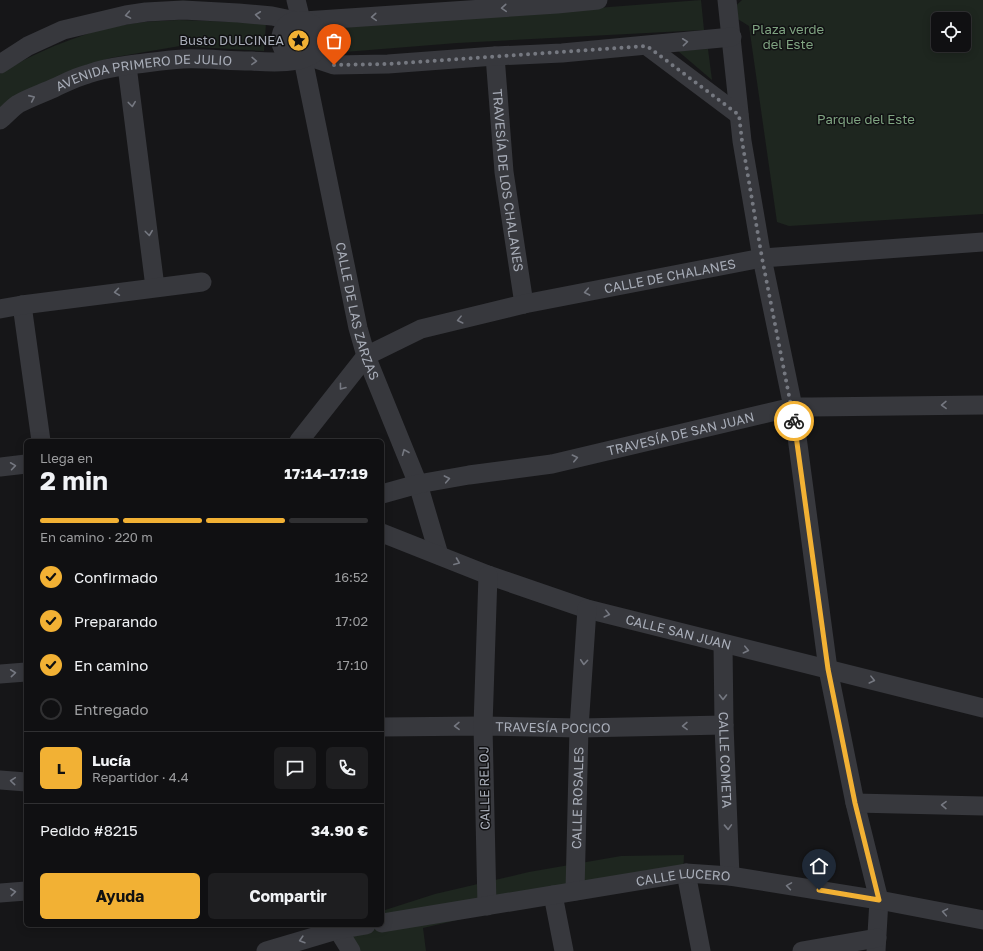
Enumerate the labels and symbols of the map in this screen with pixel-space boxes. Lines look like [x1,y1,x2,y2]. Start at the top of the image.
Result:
one-way arrow [501,3,507,12]
one-way arrow [125,10,131,19]
one-way arrow [255,10,261,19]
one-way arrow [371,12,377,21]
park label: Plaza verde del Este [752,21,824,52]
pin [317,24,351,65]
place icon: Busto DULCINEA [286,27,312,53]
place label: Busto DULCINEA [179,32,284,48]
one-way arrow [682,38,688,47]
street label: AVENIDA PRIMERO DE JULIO [53,51,232,94]
one-way arrow [251,57,257,66]
street label: TRAVESÍA DE LOS CHALANES [490,88,527,273]
one-way arrow [28,95,35,103]
one-way arrow [127,101,136,107]
park label: Parque del Este [817,111,915,127]
one-way arrow [144,230,153,236]
street label: CALLE DE LAS ZARZAS [333,241,383,382]
street label: CALLE DE CHALANES [603,255,737,296]
one-way arrow [114,287,120,296]
one-way arrow [583,288,590,296]
one-way arrow [456,315,463,324]
one-way arrow [340,382,347,389]
courier [774,401,814,441]
one-way arrow [941,401,947,409]
street label: TRAVESÍA DE SAN JUAN [605,408,756,459]
one-way arrow [401,448,409,455]
one-way arrow [572,455,579,463]
one-way arrow [10,461,16,470]
one-way arrow [444,475,450,484]
one-way arrow [454,558,461,566]
one-way arrow [603,609,610,618]
street label: CALLE SAN JUAN [624,611,733,653]
one-way arrow [743,645,749,653]
one-way arrow [579,659,588,665]
one-way arrow [10,669,16,678]
one-way arrow [869,675,876,684]
one-way arrow [719,694,728,700]
street label: CALLE COMETA [716,711,735,809]
street label: TRAVESÍA POCICO [495,718,611,736]
one-way arrow [454,722,460,730]
one-way arrow [682,722,688,730]
street label: CALLE RELOJ [475,746,493,830]
street label: CALLE ROSALES [568,747,587,849]
one-way arrow [10,776,16,785]
one-way arrow [941,801,947,809]
one-way arrow [723,824,732,830]
pin [802,849,836,890]
street label: CALLE LUCERO [635,865,731,889]
one-way arrow [786,882,792,890]
one-way arrow [10,888,16,897]
one-way arrow [942,909,948,917]
one-way arrow [299,935,306,944]

